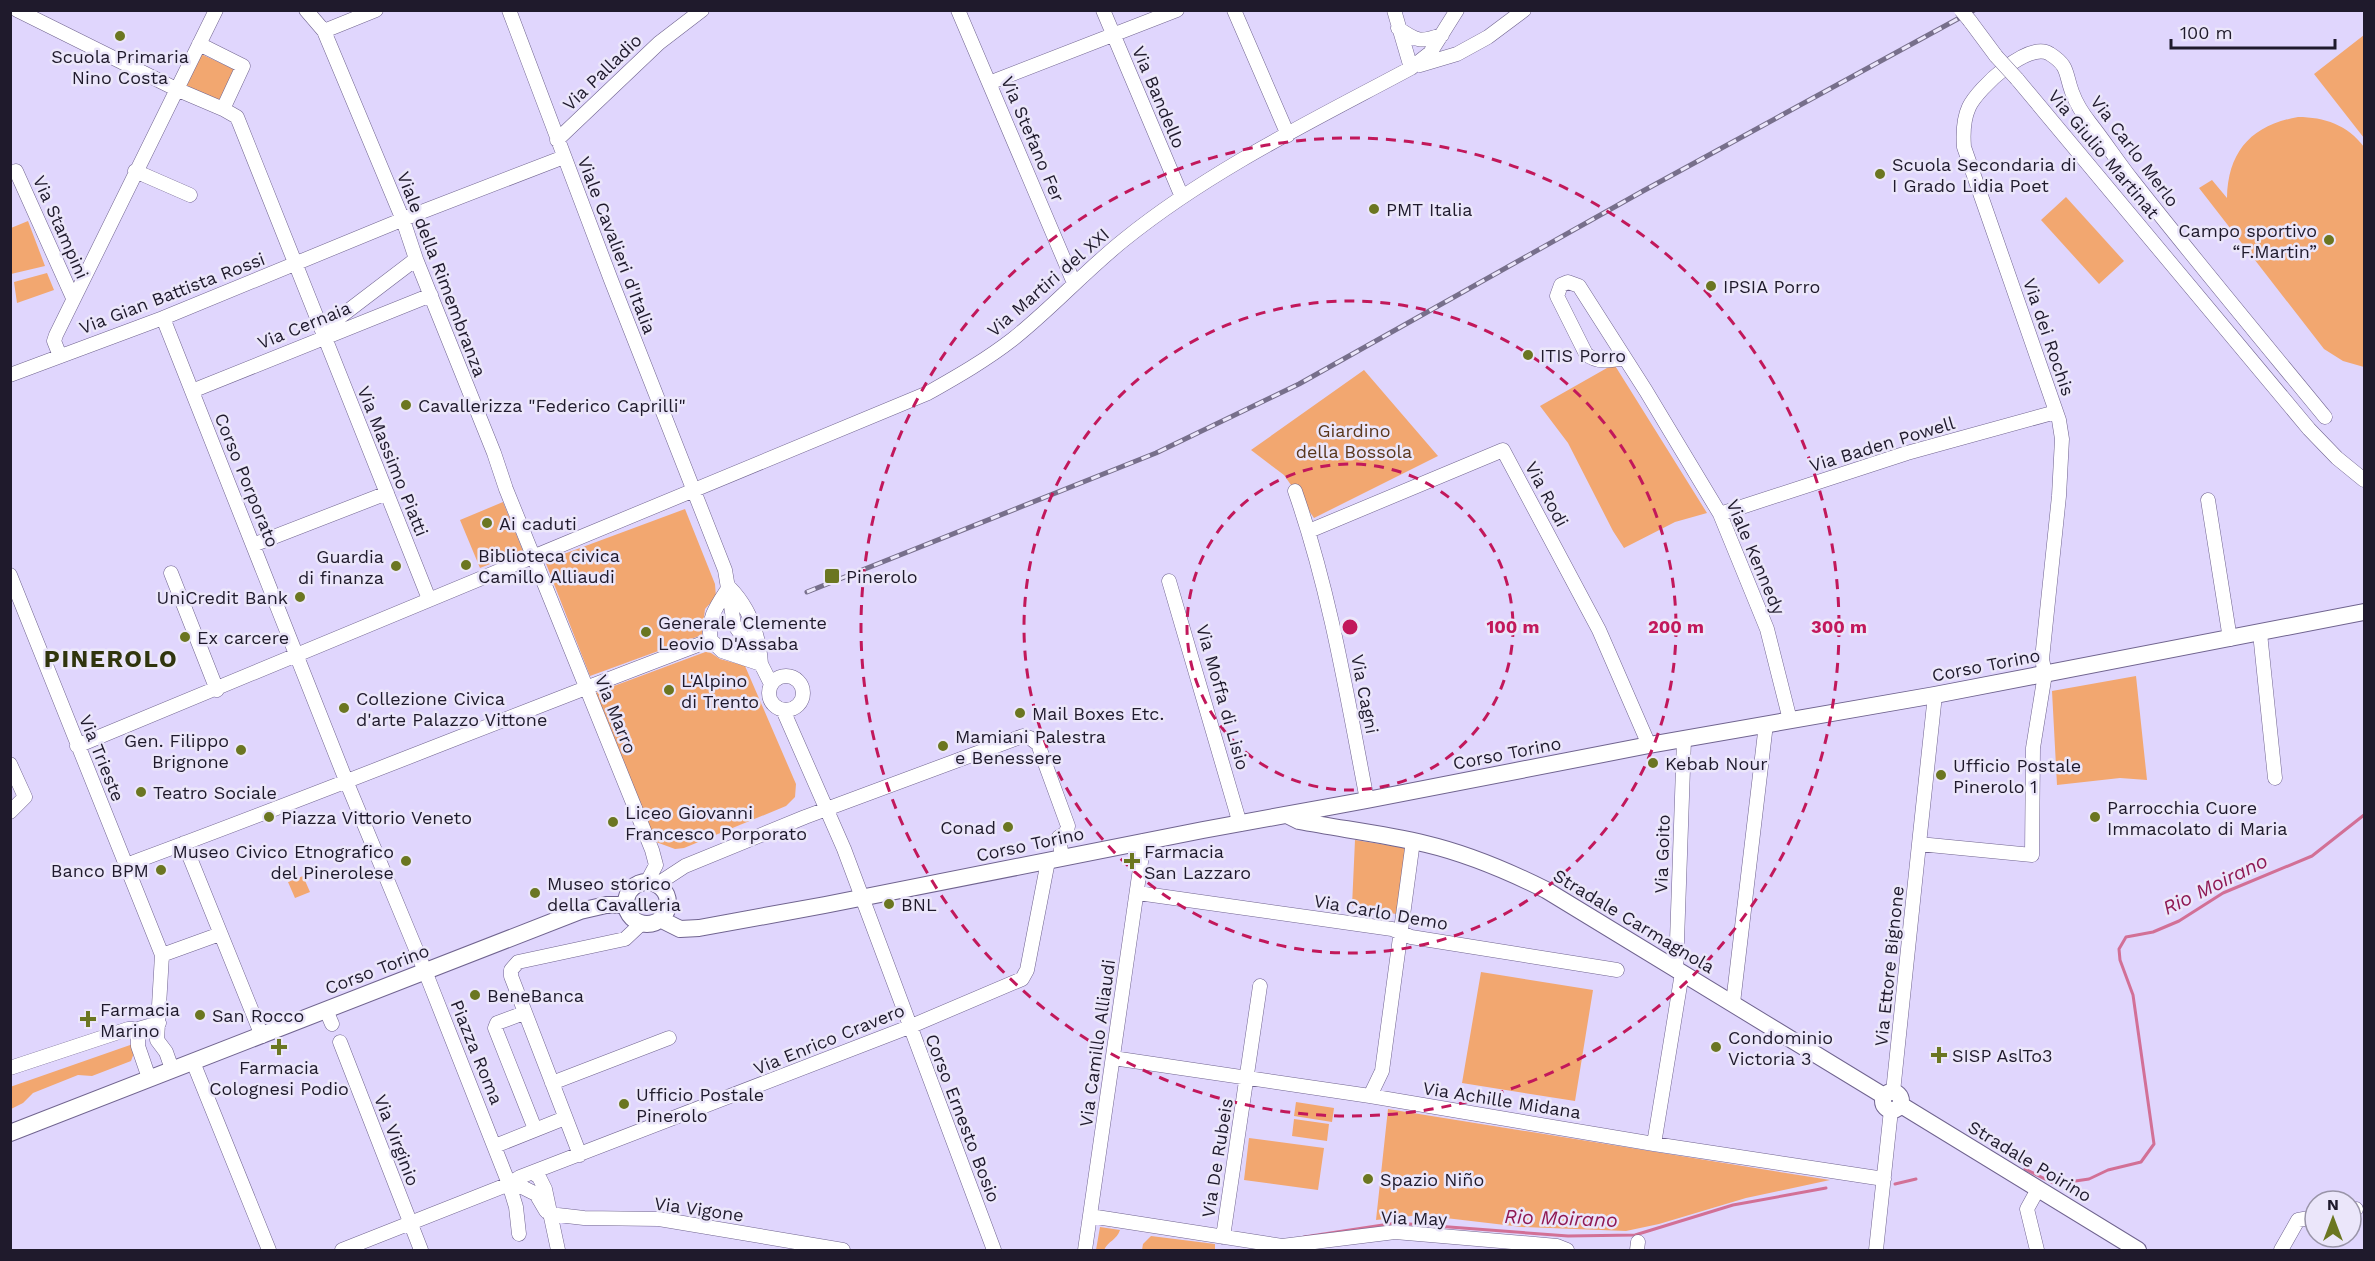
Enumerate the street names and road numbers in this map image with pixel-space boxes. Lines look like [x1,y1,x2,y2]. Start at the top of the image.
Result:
street label: Via Palladio [558,29,646,115]
street label: Via Bandello [1128,43,1190,151]
street label: Via Stefano Fer [997,73,1069,205]
street label: Via Giulio Martinat [2044,85,2164,223]
street label: Via Carlo Merlo [2086,91,2184,211]
street label: Viale Cavalieri d'Italia [573,153,661,337]
street label: Viale della Rimembranza [393,168,491,380]
street label: Via Stampini [29,172,93,282]
street label: Via Martiri del XXI [983,223,1113,341]
street label: Via Gian Battista Rossi [76,248,268,338]
street label: Via dei Rochis [2019,275,2079,399]
street label: Via Cernaia [254,297,354,353]
street label: Via Massimo Piatti [353,383,433,539]
street label: Corso Porporato [211,410,283,550]
street label: Via Baden Powell [1807,412,1958,476]
street label: Via Rodi [1521,458,1573,530]
street label: Viale Kennedy [1722,496,1790,619]
street label: Via Moffa di Lisio [1192,622,1254,772]
street label: Corso Torino [1930,644,2042,686]
street label: Via Cagni [1347,653,1383,735]
street label: Via Marro [591,672,641,756]
street label: Via Trieste [75,712,129,804]
street label: Corso Torino [1451,732,1563,774]
street label: Via Goito [1650,814,1674,894]
street label: Corso Torino [974,822,1086,866]
street label: Stradale Carmagnola [1550,865,1718,977]
street label: Via Ettore Bignone [1870,885,1908,1047]
street label: Via Carlo Demo [1312,890,1450,934]
street label: Corso Torino [322,940,432,998]
street label: Via Camillo Alliaudi [1075,958,1119,1128]
street label: Piazza Roma [446,997,508,1107]
street label: Via Enrico Cravero [750,999,908,1079]
street label: Corso Ernesto Bosio [921,1031,1005,1205]
street label: Via Achille Midana [1421,1077,1583,1123]
street label: Via Virginio [370,1091,424,1189]
street label: Via De Rubeis [1197,1097,1237,1219]
street label: Stradale Poirino [1964,1116,2096,1206]
street label: Via Vigone [653,1192,745,1226]
street label: Via May [1380,1206,1448,1230]

